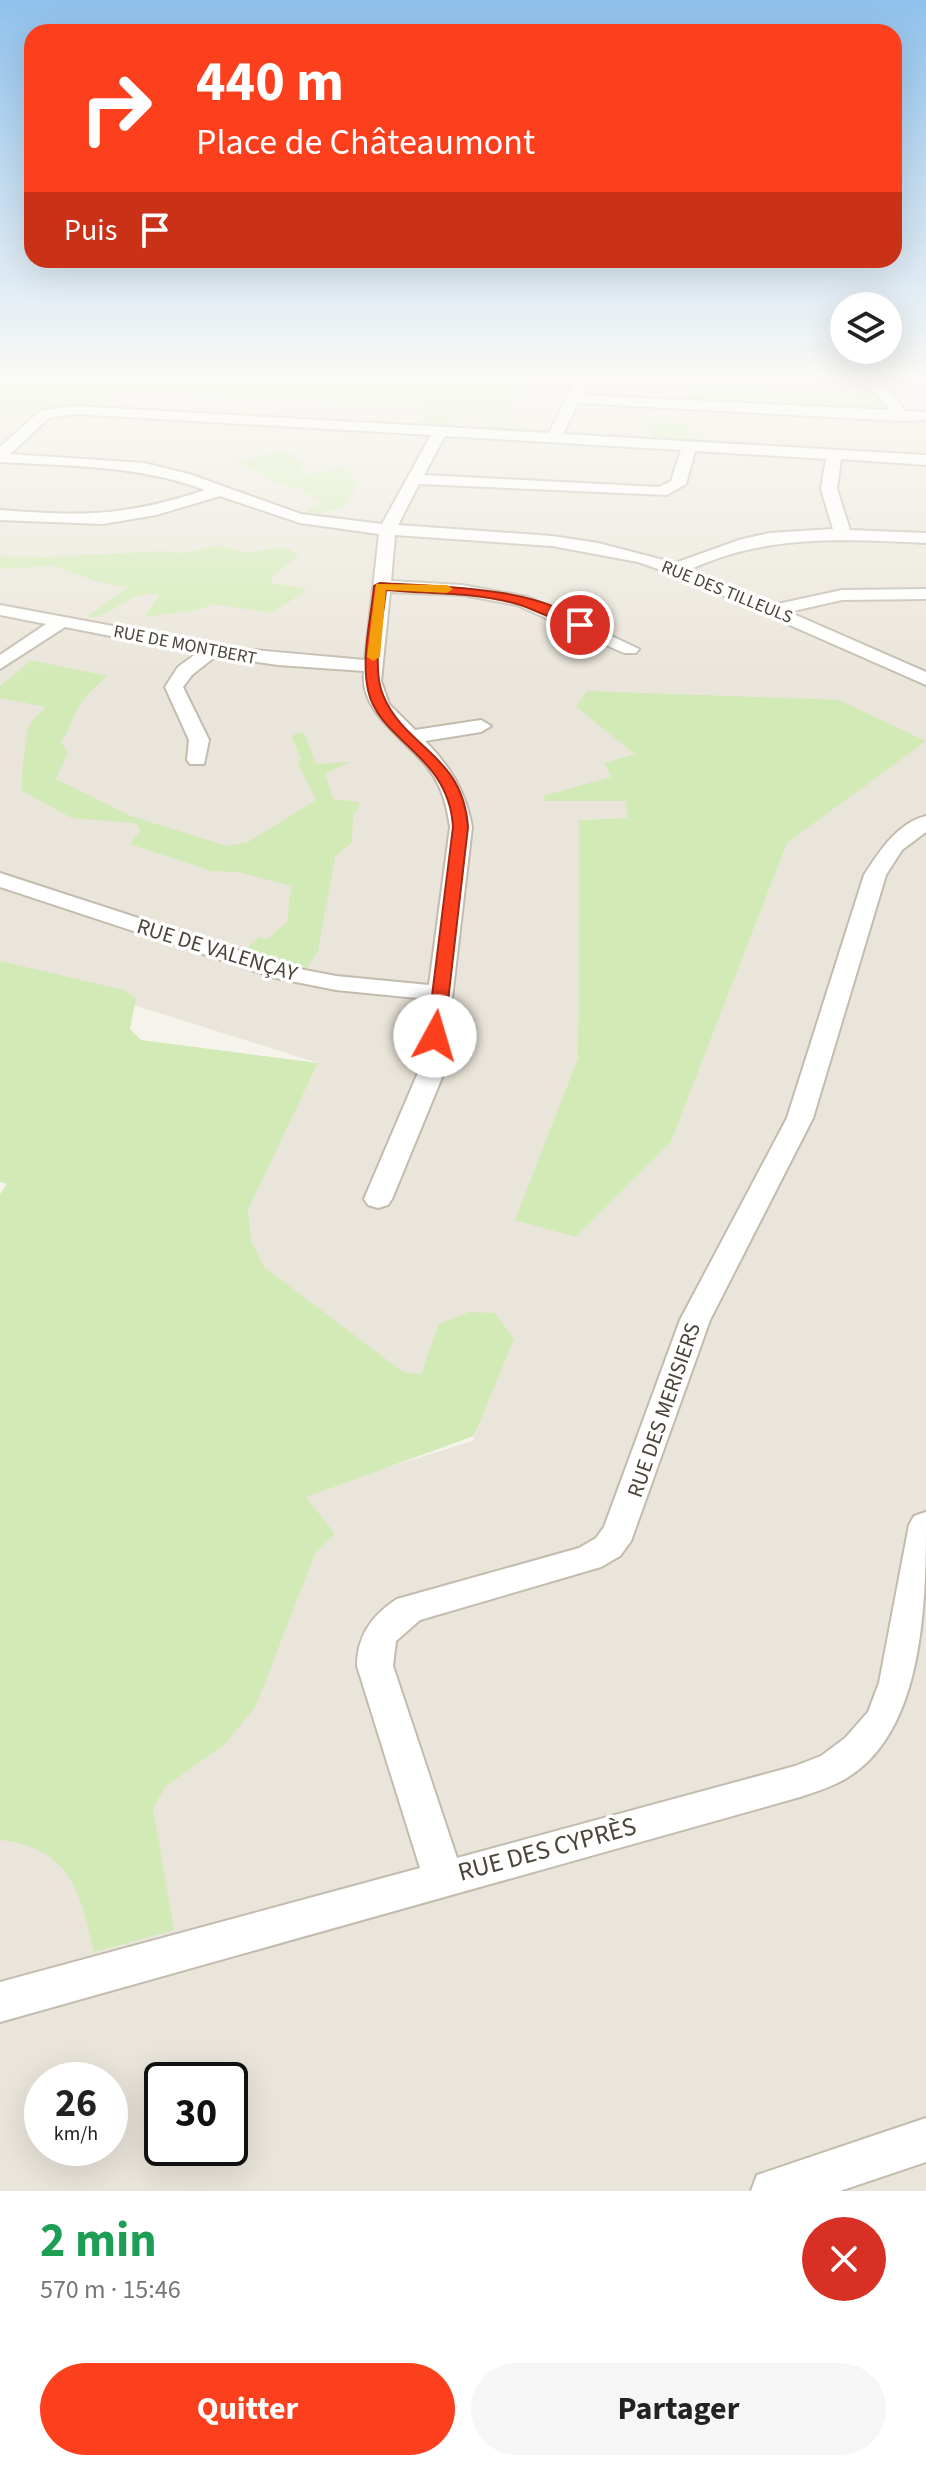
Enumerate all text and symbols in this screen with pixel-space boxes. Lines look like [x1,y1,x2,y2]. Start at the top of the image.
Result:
text: 440 m [196,43,344,122]
icon: right [64,56,168,160]
text: Place de Châteaumont [196,117,535,168]
icon: arrive [133,208,177,252]
text: Puis [64,209,117,252]
map controls [830,292,902,364]
button: layers [830,292,902,364]
street label: RUE DES TILLEULS [658,554,796,630]
pin [546,591,614,659]
icon: arrive [558,603,602,647]
street label: RUE DE MONTBERT [111,619,259,671]
street label: RUE DE VALENÇAY [133,910,302,990]
position arrow [393,994,477,1078]
street label: RUE DES MERISIERS [619,1318,709,1502]
street label: RUE DES CYPRÈS [454,1807,640,1891]
speed limit sign: 30 [144,2062,248,2166]
text: 26 [55,2075,97,2132]
text: km/h [54,2120,98,2148]
text: 2 min [40,2207,157,2275]
button: close [802,2217,886,2301]
text: 570 m · 15:46 [40,2271,181,2308]
button: Quitter [40,2363,455,2455]
button: Partager [471,2363,886,2455]

